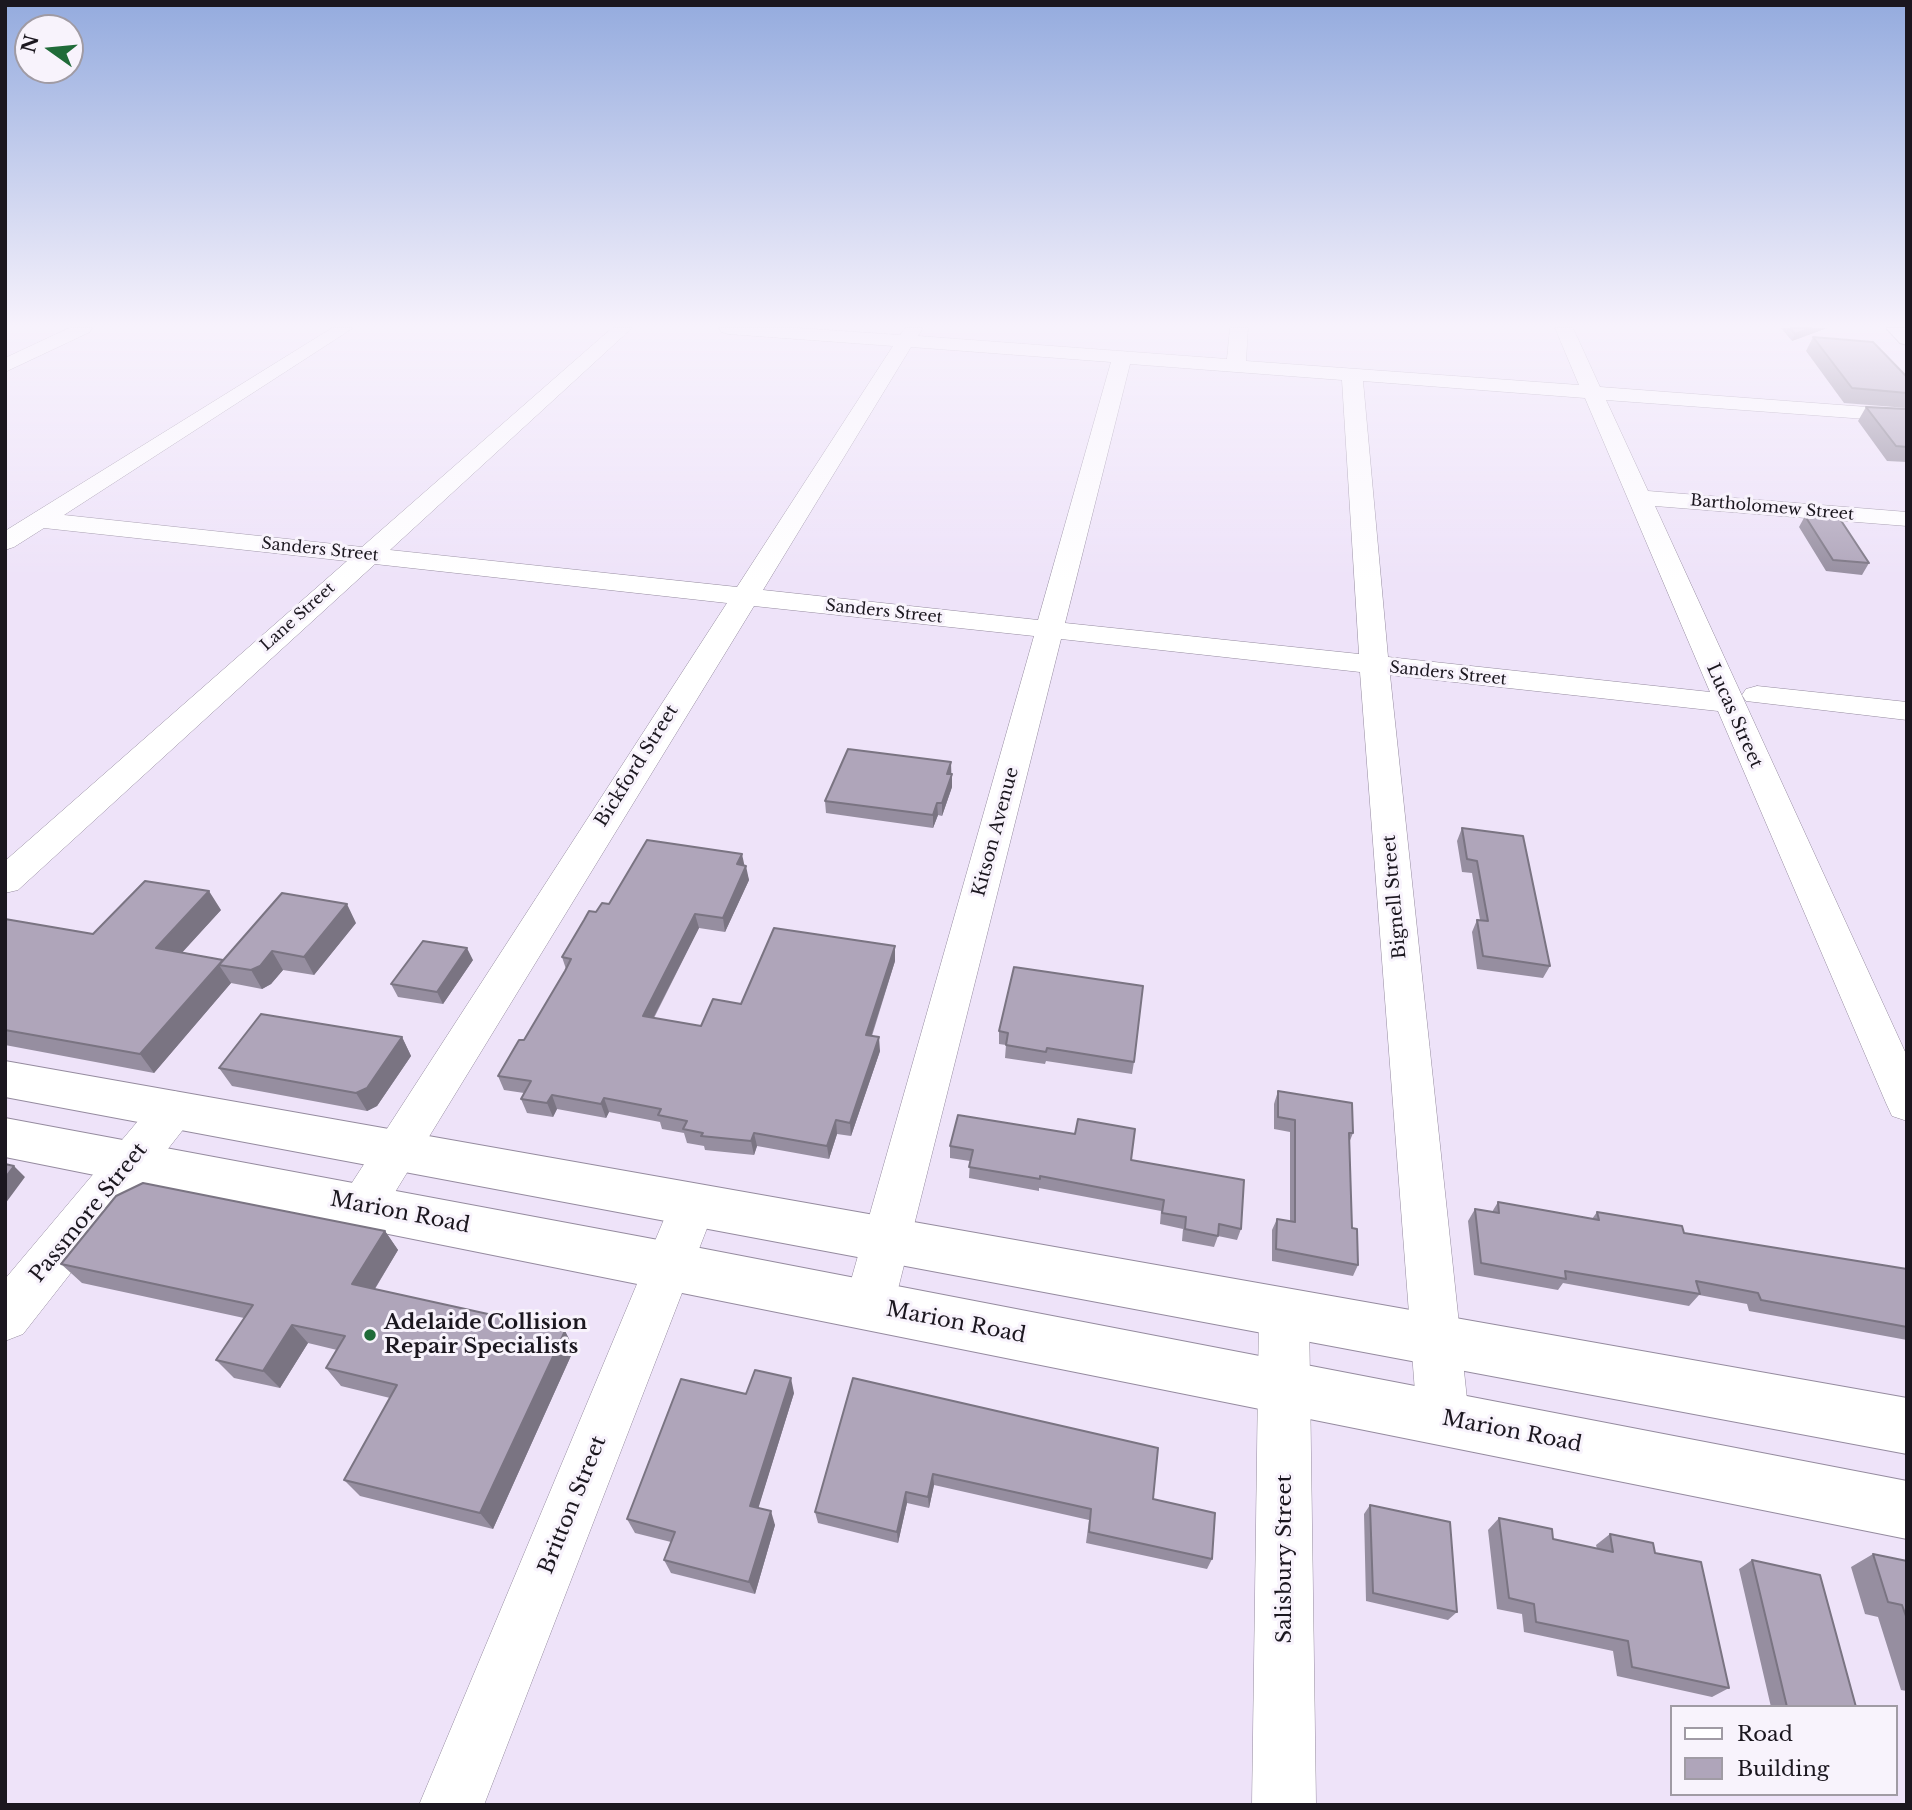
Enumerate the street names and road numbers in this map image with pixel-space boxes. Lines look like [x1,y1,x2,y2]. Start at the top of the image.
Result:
street label: Bartholomew Street [1689,491,1855,525]
street label: Sanders Street [260,534,380,566]
street label: Lane Street [257,579,339,655]
street label: Sanders Street [824,596,944,628]
street label: Sanders Street [1388,658,1508,690]
street label: Lucas Street [1701,660,1767,772]
street label: Bickford Street [591,701,683,831]
street label: Kitson Avenue [968,765,1024,899]
street label: Bignell Street [1379,834,1411,960]
street label: Passmore Street [25,1138,153,1288]
street label: Marion Road [328,1187,472,1239]
street label: Marion Road [884,1297,1028,1349]
street label: Marion Road [1440,1406,1584,1458]
street label: Britton Street [534,1432,612,1578]
street label: Salisbury Street [1272,1474,1298,1644]

